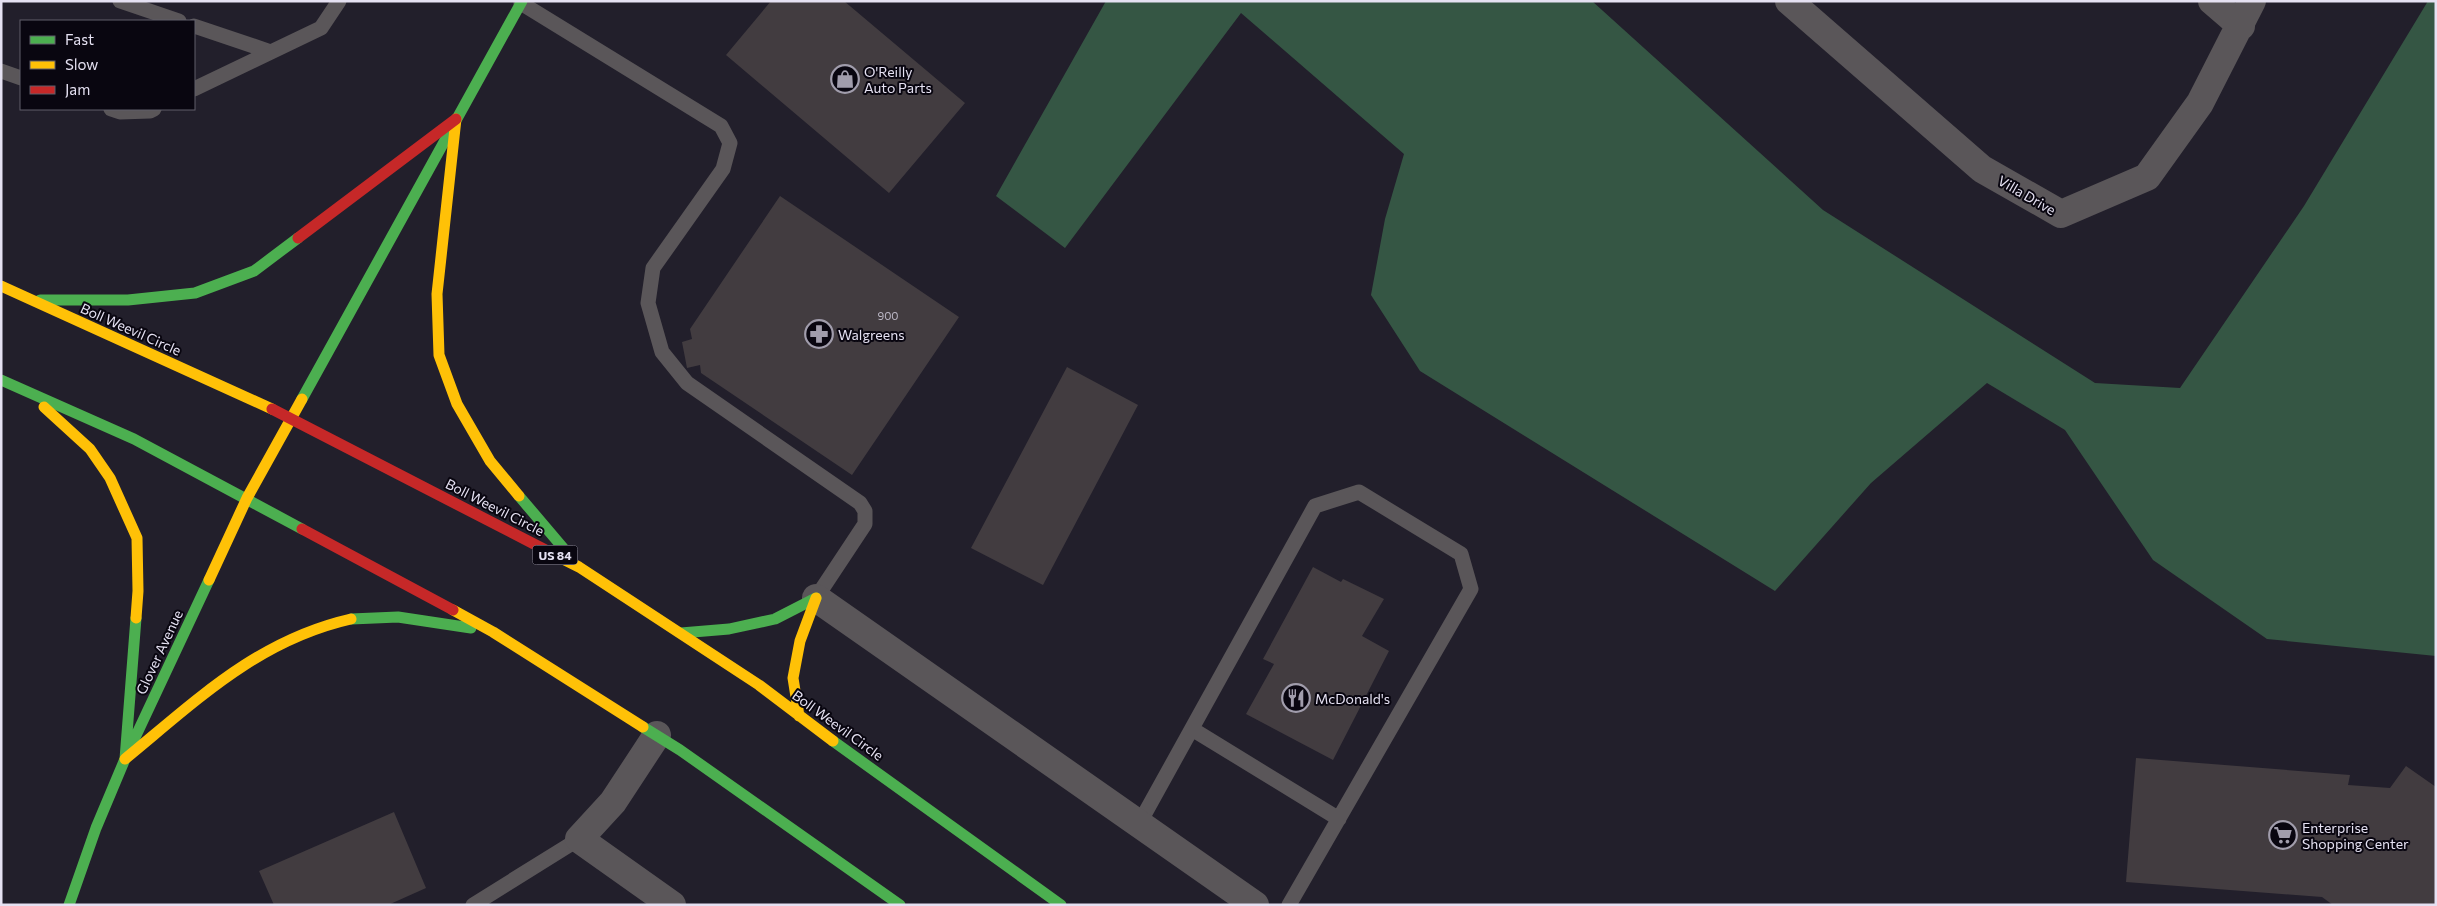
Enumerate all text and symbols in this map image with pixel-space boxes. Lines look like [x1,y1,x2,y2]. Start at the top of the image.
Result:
legend [20,20,195,110]
text: Fast [65,30,94,48]
text: Slow [65,55,98,73]
place label: O'Reilly Auto Parts [864,63,932,96]
shop icon: O'Reilly Auto Parts [830,64,860,94]
text: Jam [65,80,90,98]
street label: Villa Drive [1995,172,2059,218]
street label: Boll Weevil Circle [78,299,184,359]
house number: 900 [877,309,899,322]
pharmacy icon: Walgreens [804,319,834,349]
place label: Walgreens [838,326,905,343]
street label: Boll Weevil Circle [443,475,547,539]
road number: US 84 [532,546,578,564]
street label: Glover Avenue [132,607,186,697]
restaurant icon: McDonald's [1281,683,1311,713]
street label: Boll Weevil Circle [789,686,887,764]
place label: McDonald's [1315,690,1390,707]
place label: Enterprise Shopping Center [2302,819,2409,852]
supermarket icon: Enterprise Shopping Center [2268,820,2298,850]

